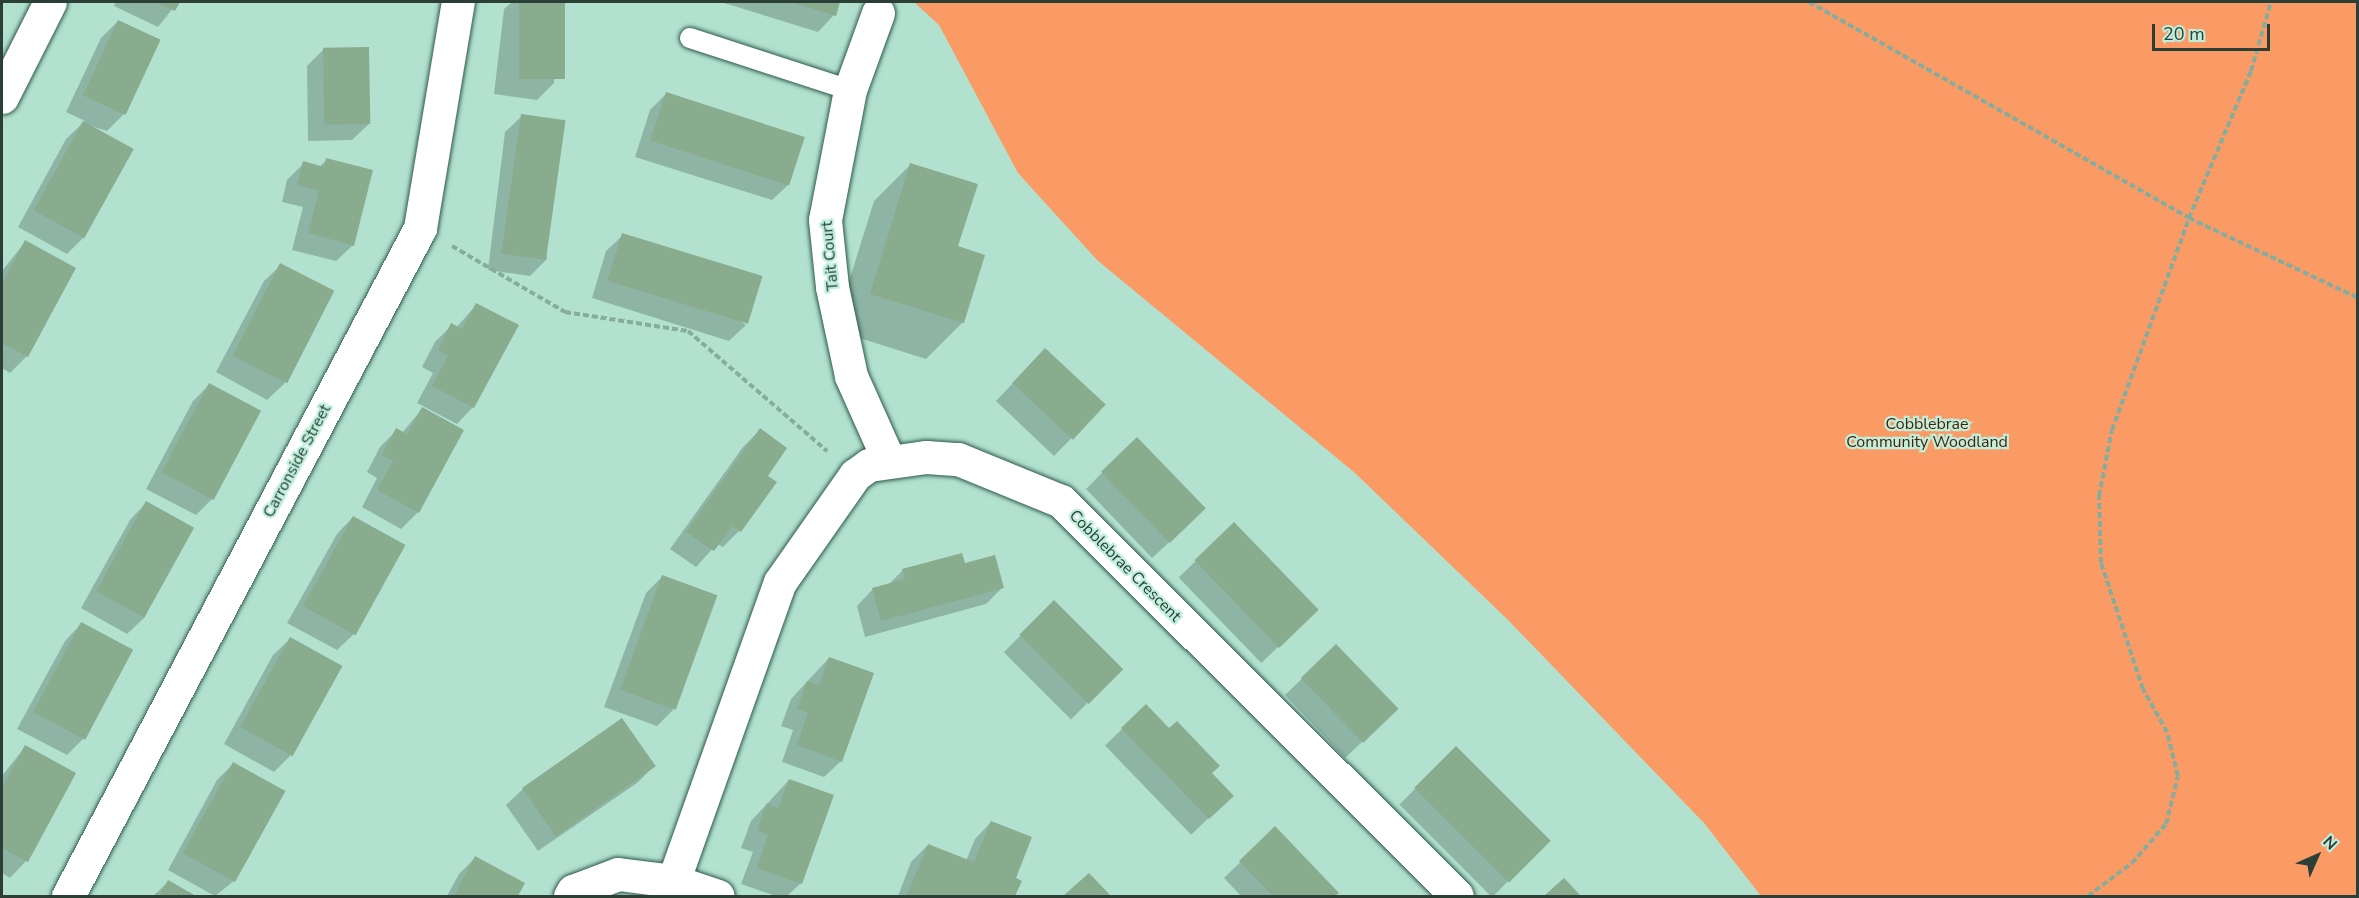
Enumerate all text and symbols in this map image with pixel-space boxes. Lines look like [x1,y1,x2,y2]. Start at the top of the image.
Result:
scale bar [2155,12,2274,50]
text: 20 m [2163,22,2205,46]
street label: Tait Court [817,220,843,292]
street label: Carronside Street [259,401,335,521]
park label: Cobblebrae Community Woodland [1846,414,2008,452]
street label: Cobblebrae Crescent [1065,506,1185,626]
north arrow [2287,826,2347,886]
text: N [2318,831,2342,855]

